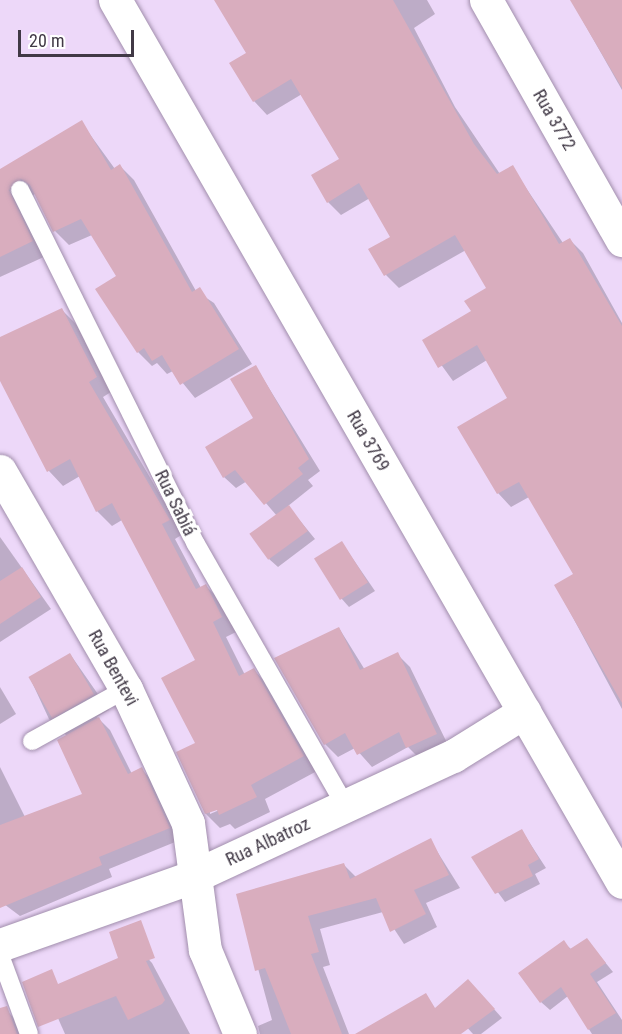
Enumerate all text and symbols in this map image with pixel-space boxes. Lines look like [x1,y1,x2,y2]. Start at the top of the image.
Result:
scale bar [21,18,136,56]
text: 20 m [29,30,64,51]
street label: Rua 3772 [528,86,580,154]
street label: Rua 3769 [342,407,394,475]
street label: Rua Sabiá [150,467,200,539]
street label: Rua Bentevi [83,626,143,710]
street label: Rua Albatroz [222,813,314,871]

